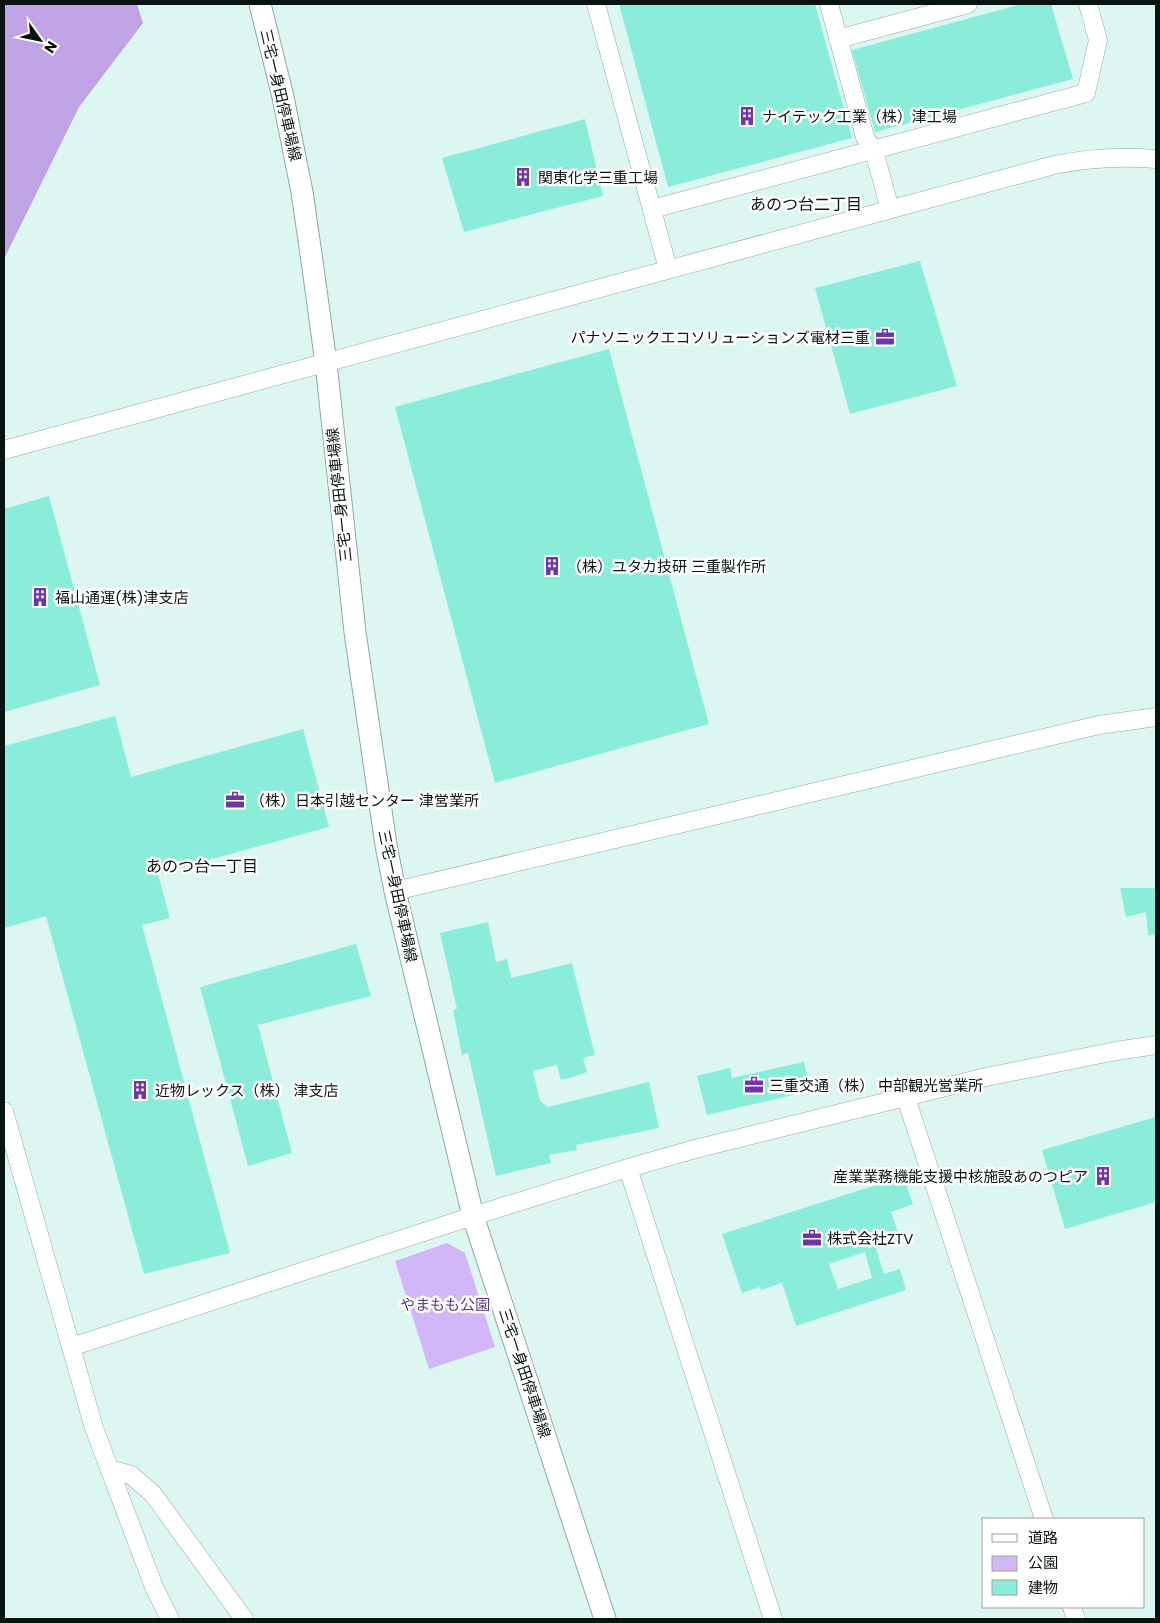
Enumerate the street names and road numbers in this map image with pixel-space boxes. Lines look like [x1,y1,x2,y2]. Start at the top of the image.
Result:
street label: 三宅一身田停車場線 [256,27,306,163]
street label: 三宅一身田停車場線 [322,427,356,563]
street label: 三宅一身田停車場線 [374,828,422,964]
street label: 三宅一身田停車場線 [494,1306,556,1440]

